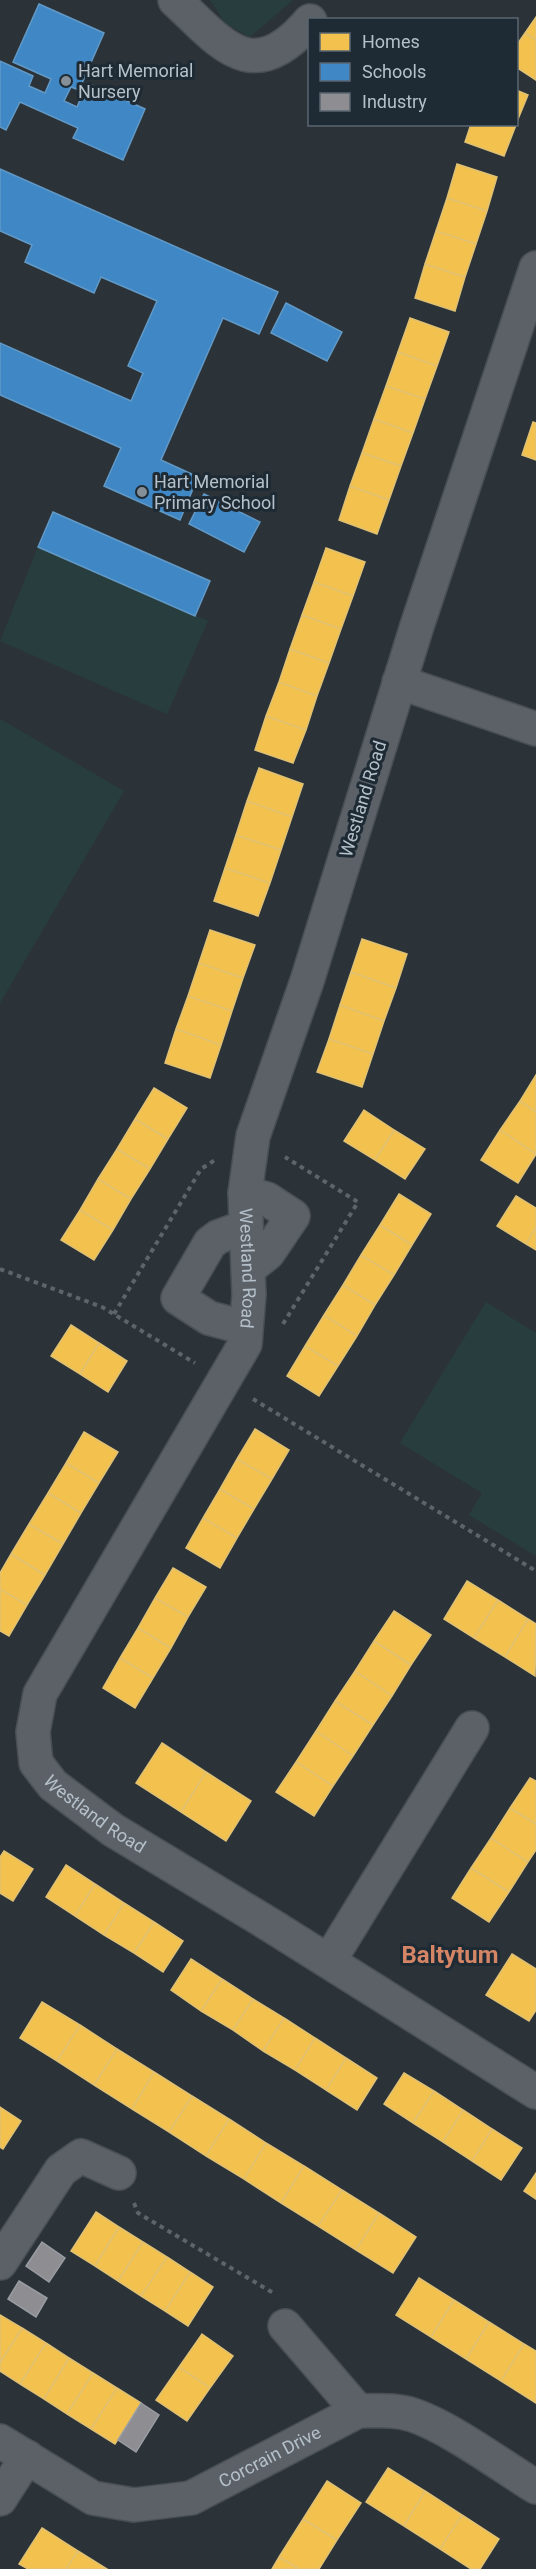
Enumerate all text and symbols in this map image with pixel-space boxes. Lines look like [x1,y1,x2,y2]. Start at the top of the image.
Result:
legend [308,18,518,126]
text: Homes [362,31,420,52]
place label: Hart Memorial Nursery [78,60,193,102]
text: Schools [362,61,426,82]
marker: Hart Memorial Nursery [59,74,73,88]
text: Industry [362,91,427,112]
place label: Hart Memorial Primary School [154,471,276,513]
marker: Hart Memorial Primary School [135,485,149,499]
street label: Westland Road [335,738,390,860]
street label: Westland Road [236,1208,260,1329]
street label: Westland Road [39,1771,150,1857]
district label: Baltytum [401,1941,499,1969]
street label: Corcrain Drive [215,2421,324,2492]

